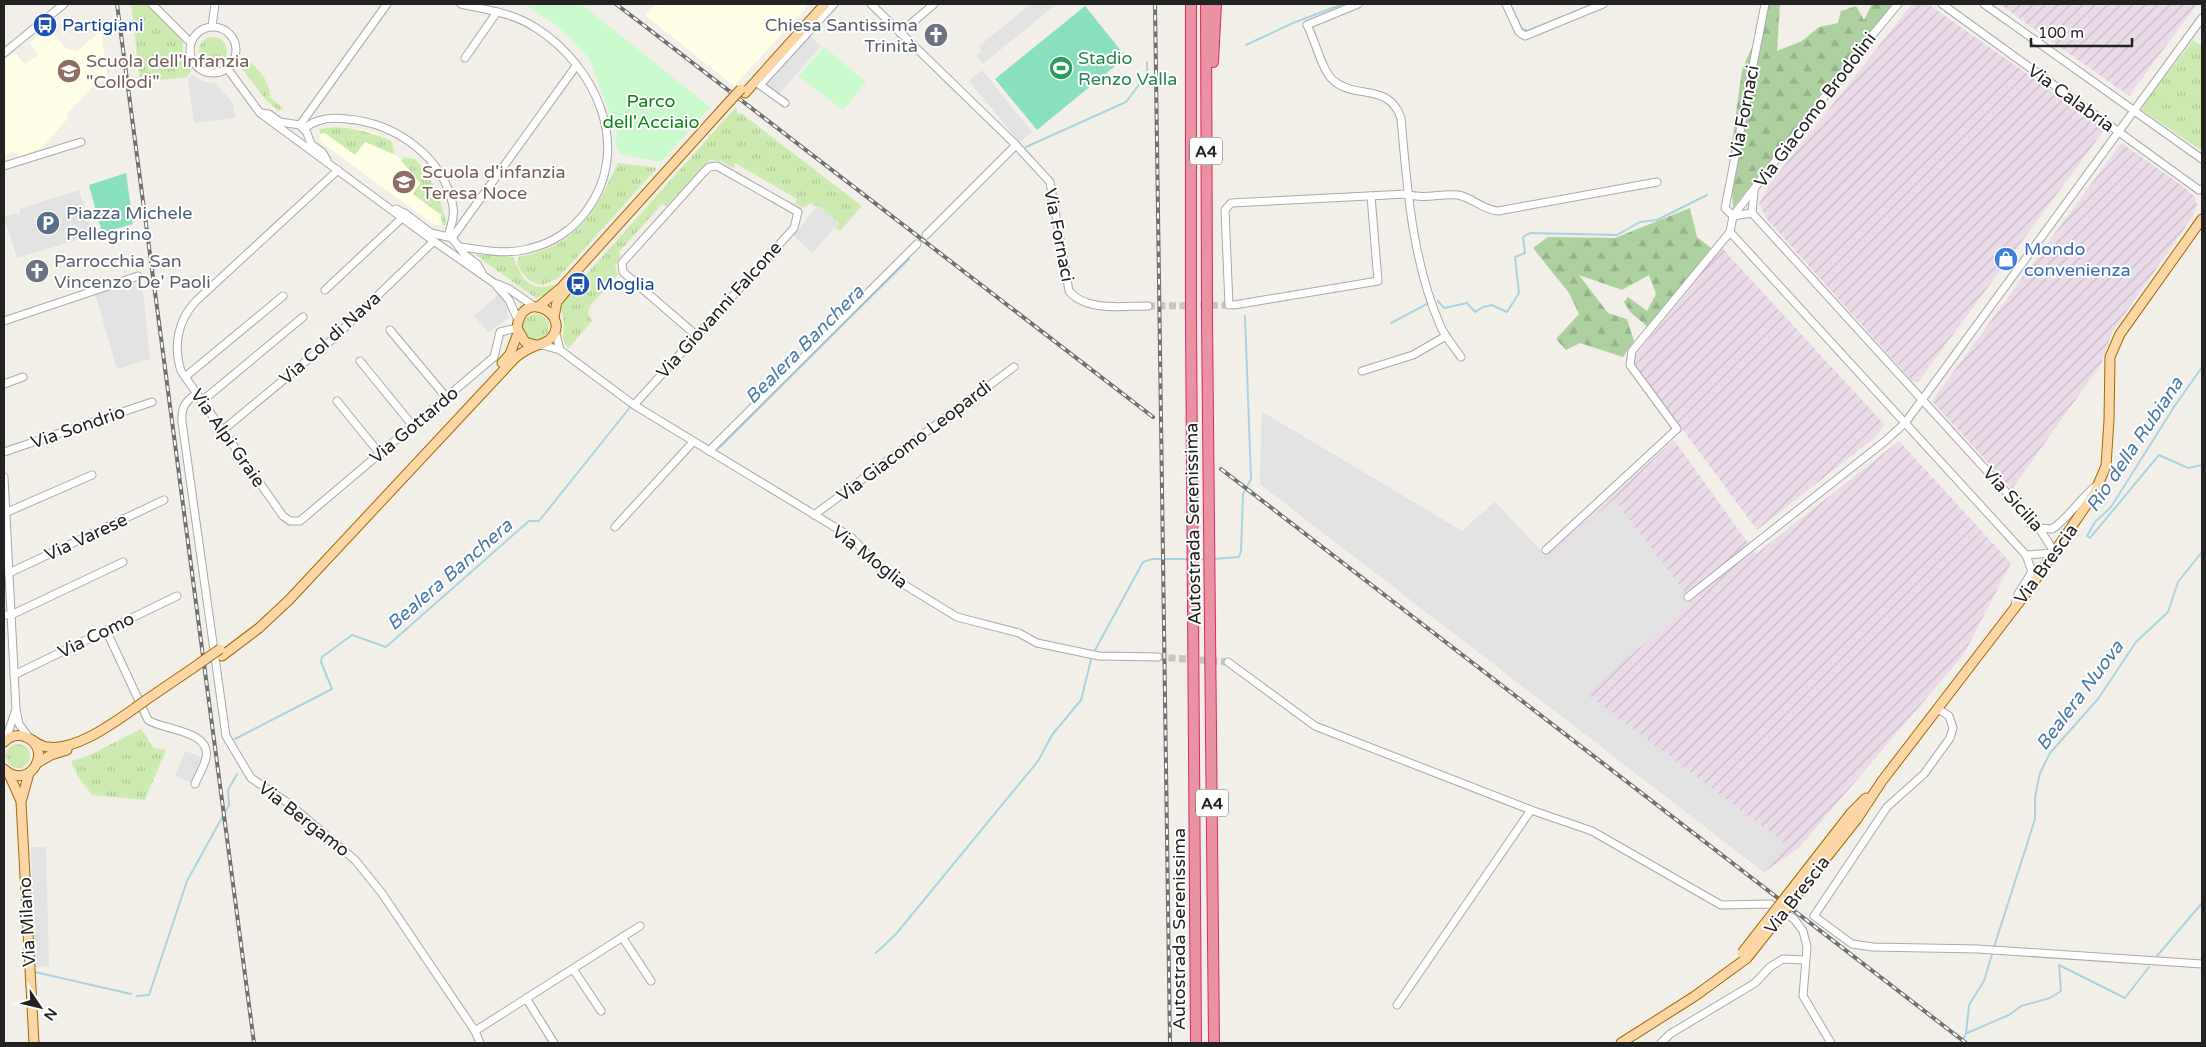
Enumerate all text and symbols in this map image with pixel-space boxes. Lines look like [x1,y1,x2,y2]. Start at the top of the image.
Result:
bus stop icon: Partigiani [32,12,58,38]
place label: Partigiani [62,14,143,36]
place label: Chiesa Santissima Trinità [765,14,918,57]
scale bar [2031,15,2132,47]
church icon: Chiesa Santissima Trinità [923,22,949,48]
text: 100 m [2038,24,2084,42]
street label: Via Giacomo Brodolini [1749,28,1881,192]
place label: Stadio Renzo Valla [1078,47,1177,90]
place label: Scuola dell'Infanzia "Collodi" [86,50,249,93]
sports icon: Stadio Renzo Valla [1048,55,1074,81]
school or university icon: Scuola dell'Infanzia "Collodi" [56,58,82,84]
street label: Via Calabria [2023,59,2119,137]
street label: Via Fornaci [1724,63,1764,161]
park label: Parco dell'Acciaio [603,90,699,133]
road number: A4 [1190,138,1222,164]
place label: Scuola d'infanzia Teresa Noce [422,161,566,204]
school or university icon: Scuola d'infanzia Teresa Noce [391,169,417,195]
street label: Via Fornaci [1039,186,1079,284]
place label: Piazza Michele Pellegrino [66,202,192,245]
parking icon: Piazza Michele Pellegrino [35,210,61,236]
street label: Via Giovanni Falcone [652,237,786,383]
place label: Mondo convenienza [2024,238,2131,281]
shop icon: Mondo convenienza [1993,246,2019,272]
place label: Parrocchia San Vincenzo De' Paoli [54,250,211,293]
church icon: Parrocchia San Vincenzo De' Paoli [24,258,50,284]
bus stop icon: Moglia [565,271,591,297]
place label: Moglia [596,273,655,295]
water label: Bealera Banchera [741,280,870,409]
street label: Via Col di Nava [275,287,385,389]
water label: Rio della Rubiana [2082,372,2189,516]
street label: Via Giacomo Leopardi [832,376,996,506]
street label: Via Gottardo [365,382,463,468]
street label: Via Alpi Graie [186,384,270,492]
street label: Via Sondrio [28,401,128,453]
street label: Autostrada Serenissima [1180,423,1206,625]
street label: Via Sicilia [1978,462,2048,536]
street label: Via Varese [41,508,131,566]
water label: Bealera Banchera [383,514,518,635]
street label: Via Brescia [2010,520,2082,608]
street label: Via Moglia [828,521,912,593]
street label: Via Como [54,607,138,663]
water label: Bealera Nuova [2031,635,2129,755]
street label: Via Bergamo [254,777,354,861]
road number: A4 [1196,790,1228,816]
street label: Autostrada Serenissima [1168,828,1190,1030]
street label: Via Brescia [1760,851,1834,939]
street label: Via Milano [14,877,40,967]
north arrow [15,982,65,1032]
text: N [40,1005,60,1024]

